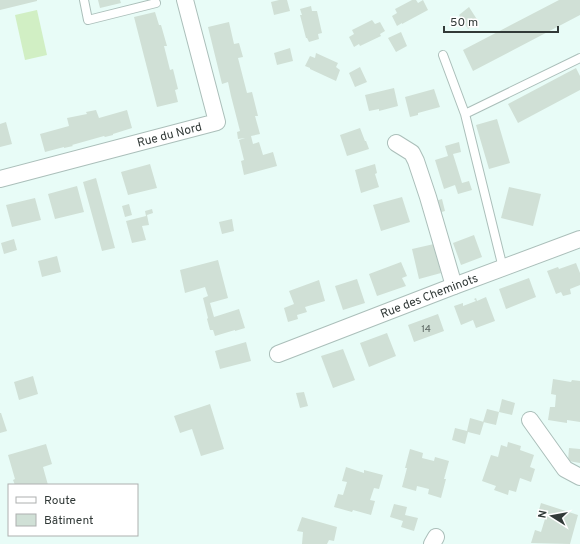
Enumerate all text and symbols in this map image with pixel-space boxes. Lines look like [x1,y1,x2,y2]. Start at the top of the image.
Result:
scale bar [444,8,558,34]
text: 50 m [450,15,478,31]
street label: Rue du Nord [135,119,204,152]
street label: Rue des Cheminots [378,271,481,323]
house number: 14 [421,323,431,336]
legend [8,484,138,536]
text: Route [44,493,76,509]
north arrow [532,496,572,536]
text: N [536,509,551,519]
text: Bâtiment [44,513,94,529]

